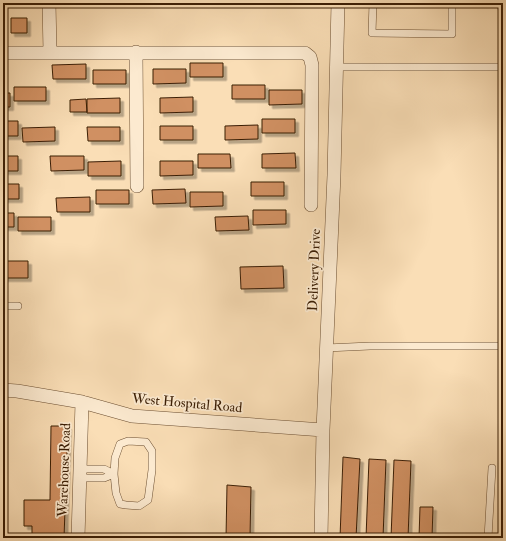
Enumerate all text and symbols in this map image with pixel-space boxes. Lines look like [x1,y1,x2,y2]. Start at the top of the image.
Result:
street label: Delivery Drive [304,228,325,312]
street label: West Hospital Road [130,390,243,417]
street label: Warehouse Road [54,423,74,518]

